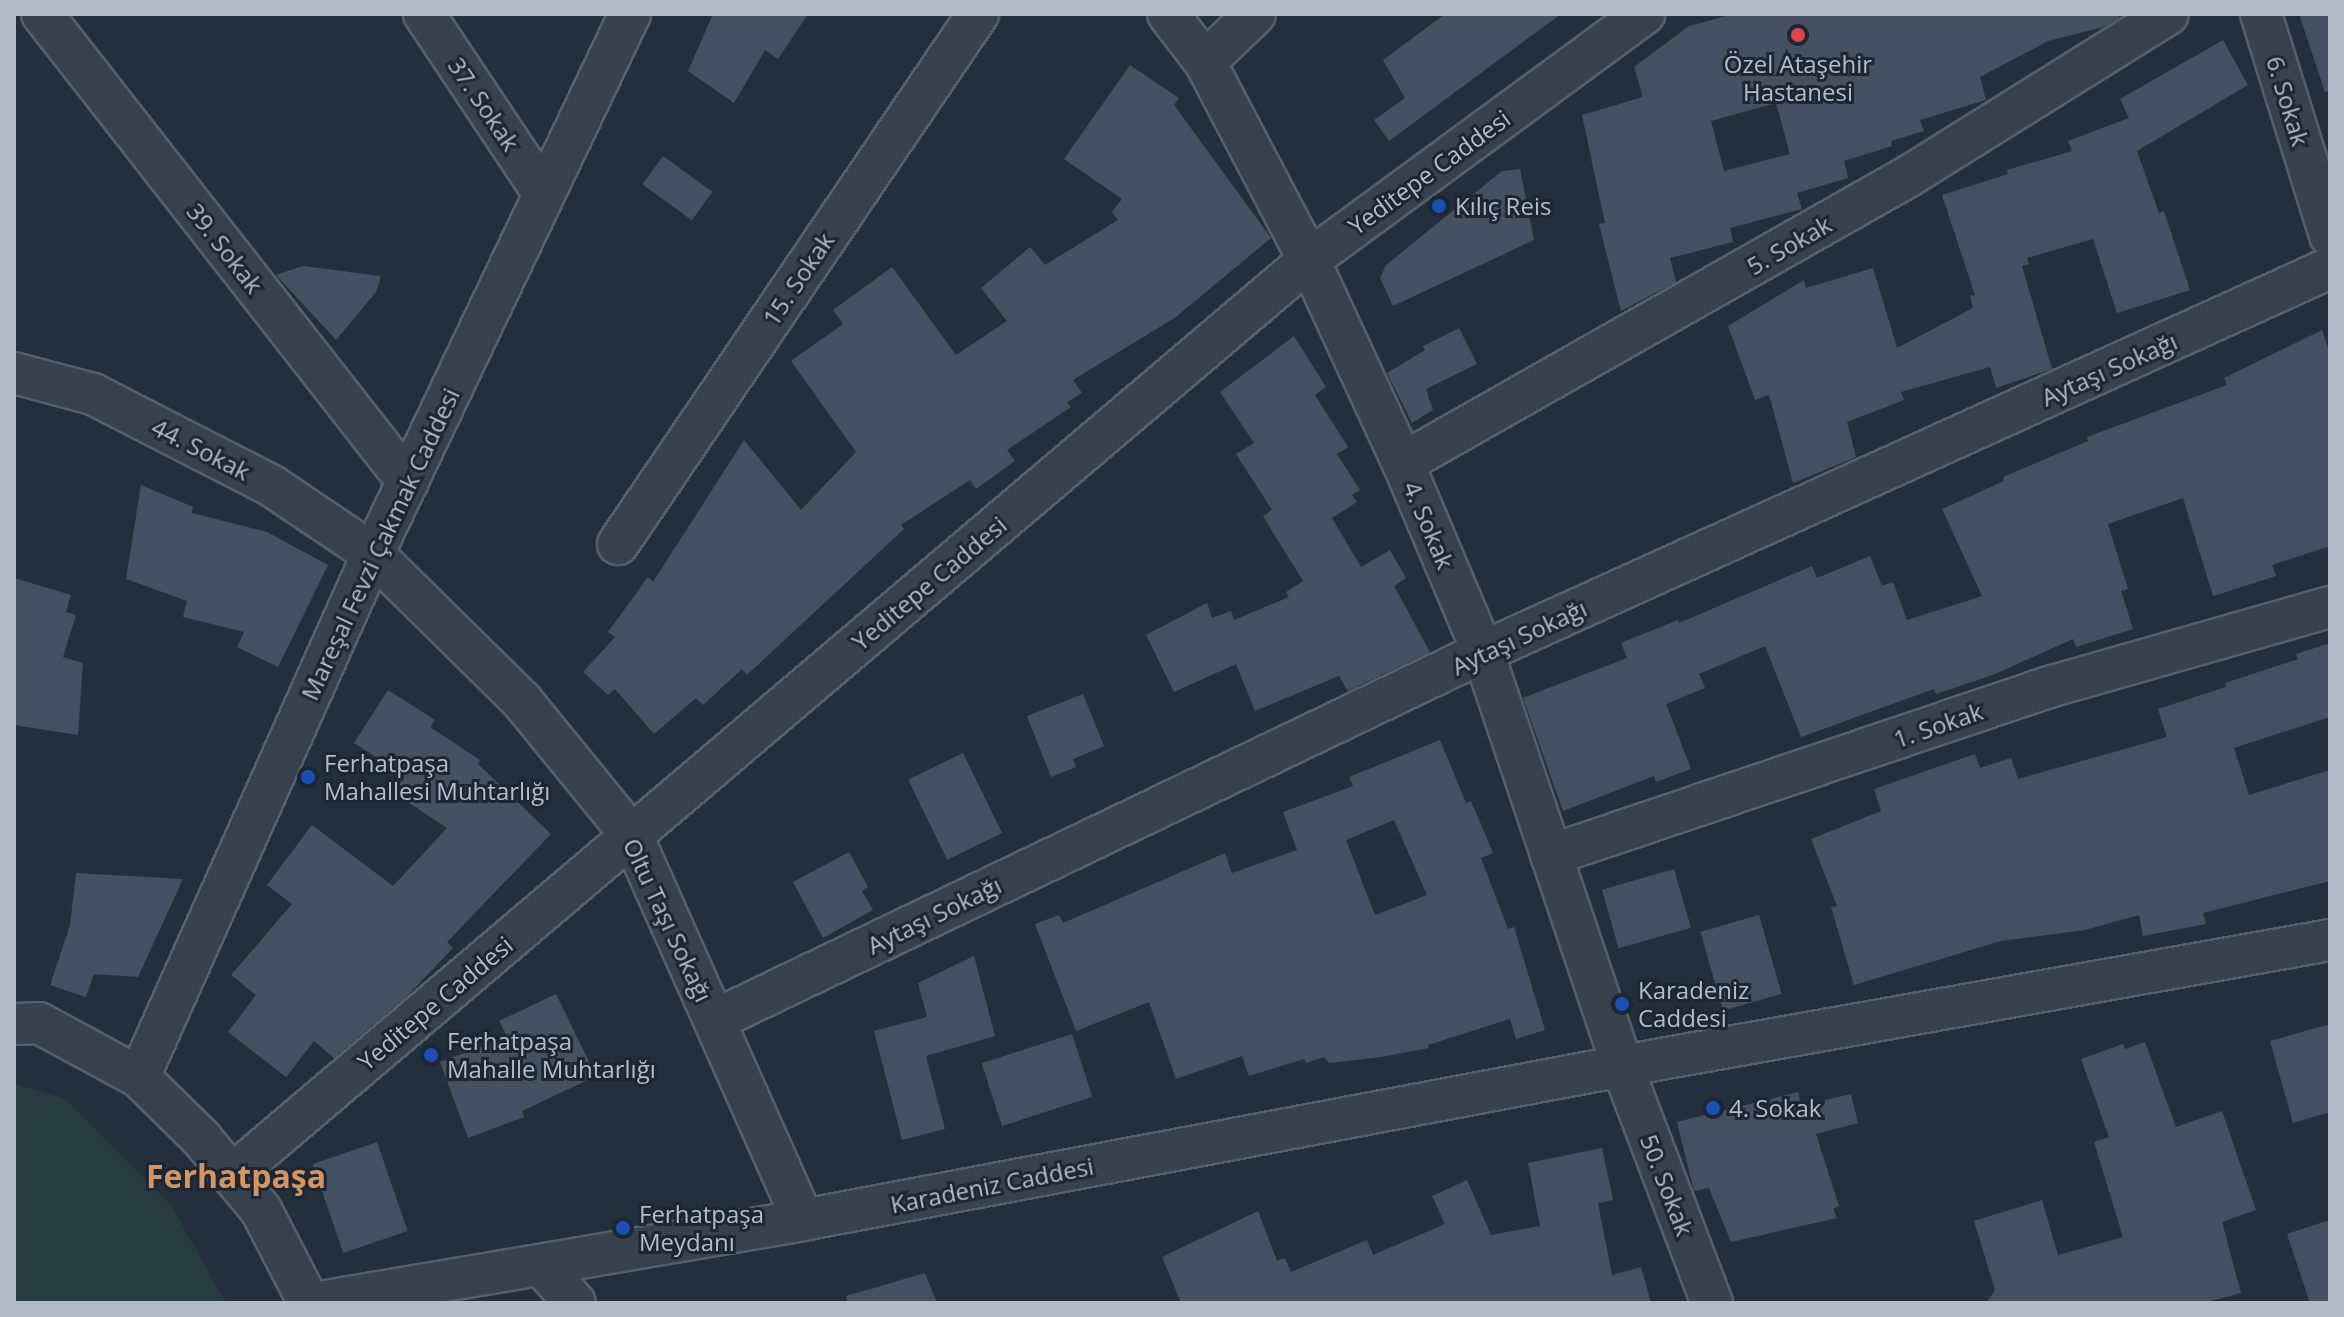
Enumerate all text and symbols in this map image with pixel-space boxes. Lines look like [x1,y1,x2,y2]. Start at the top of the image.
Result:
marker: Özel Ataşehir Hastanesi [1787,24,1809,46]
place label: Özel Ataşehir Hastanesi [1724,50,1872,106]
street label: 37. Sokak [442,52,526,156]
street label: 6. Sokak [2261,53,2315,149]
street label: Yeditepe Caddesi [1343,104,1515,240]
place label: Kılıç Reis [1455,192,1551,220]
street label: 39. Sokak [181,197,269,299]
marker: Kılıç Reis [1430,197,1448,215]
street label: 5. Sokak [1742,209,1836,281]
street label: 15. Sokak [756,227,840,331]
street label: Aytaşı Sokağı [2037,326,2181,412]
street label: Mareşal Fevzi Çakmak Caddesi [295,383,465,705]
street label: 44. Sokak [147,412,255,486]
street label: 4. Sokak [1398,477,1460,573]
street label: Yeditepe Caddesi [846,510,1012,656]
street label: Aytaşı Sokağı [1447,593,1591,681]
street label: 1. Sokak [1890,696,1986,754]
place label: Ferhatpaşa Mahallesi Muhtarlığı [324,749,550,805]
marker: Ferhatpaşa Mahallesi Muhtarlığı [299,768,317,786]
street label: Oltu Taşı Sokağı [618,834,718,1006]
street label: Aytaşı Sokağı [862,870,1006,960]
street label: Yeditepe Caddesi [352,930,518,1076]
place label: Karadeniz Caddesi [1638,976,1749,1032]
marker: Karadeniz Caddesi [1613,995,1631,1013]
place label: Ferhatpaşa Mahalle Muhtarlığı [447,1027,656,1083]
marker: Ferhatpaşa Mahalle Muhtarlığı [422,1046,440,1064]
place label: 4. Sokak [1729,1094,1821,1122]
marker: 4. Sokak [1704,1099,1722,1117]
street label: 50. Sokak [1635,1130,1699,1240]
street label: Karadeniz Caddesi [888,1151,1096,1219]
district label: Ferhatpaşa [146,1157,326,1195]
place label: Ferhatpaşa Meydanı [639,1200,764,1256]
marker: Ferhatpaşa Meydanı [614,1219,632,1237]

